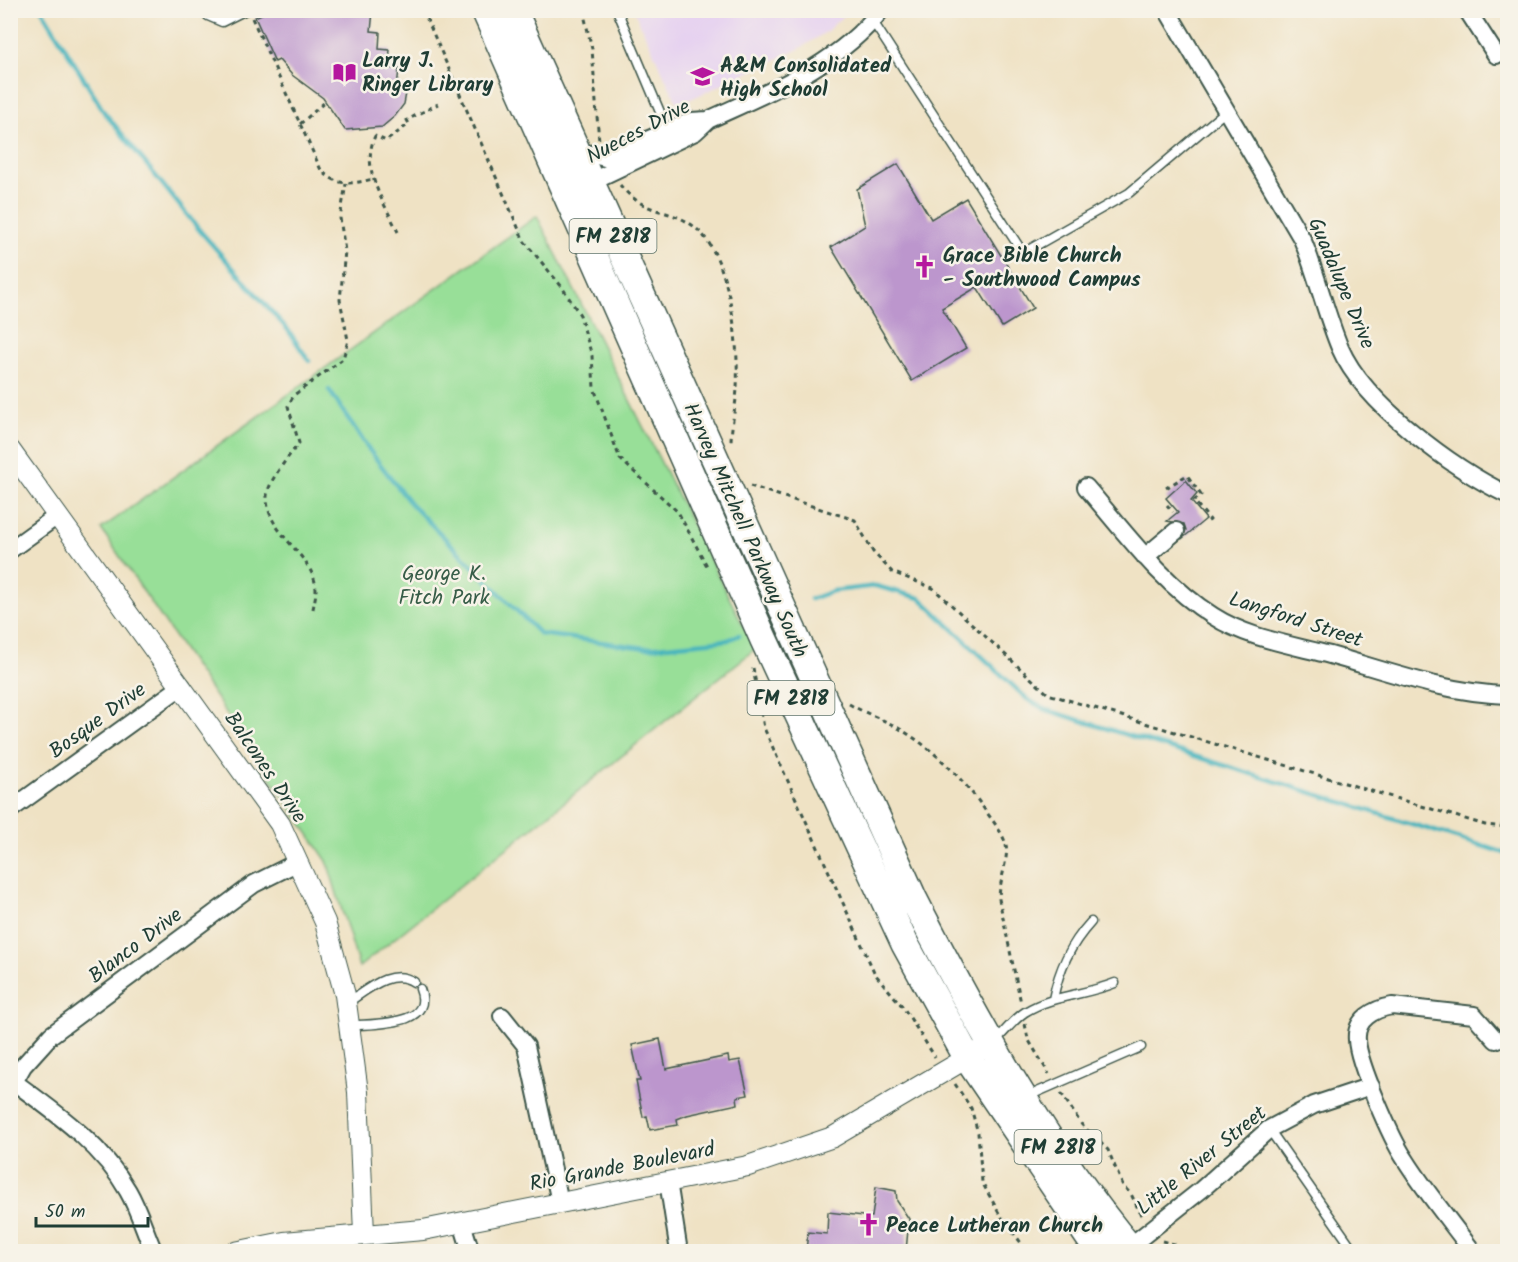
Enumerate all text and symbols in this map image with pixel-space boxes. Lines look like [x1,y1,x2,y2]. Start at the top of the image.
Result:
place label: Larry J. Ringer Library [362,45,493,102]
place label: A&M Consolidated High School [720,50,892,107]
library icon: Larry J. Ringer Library [331,59,357,85]
school or university icon: A&M Consolidated High School [689,64,715,90]
street label: Nueces Drive [581,91,697,174]
street label: Guadalupe Drive [1298,213,1383,355]
road number: FM 2818 [570,219,656,253]
place label: Grace Bible Church - Southwood Campus [943,240,1141,297]
church icon: Grace Bible Church - Southwood Campus [912,254,938,280]
street label: Harvey Mitchell Parkway South [673,398,816,664]
park label: George K. Fitch Park [398,558,490,615]
street label: Langford Street [1224,583,1368,658]
street label: Bosque Drive [42,674,154,768]
road number: FM 2818 [748,681,834,715]
street label: Balcones Drive [215,705,315,831]
street label: Blanco Drive [82,899,190,993]
street label: Little River Street [1129,1097,1275,1224]
road number: FM 2818 [1014,1130,1102,1164]
street label: Rio Grande Boulevard [527,1133,718,1202]
scale bar [36,1190,148,1228]
text: 50 m [45,1198,85,1227]
place label: Peace Lutheran Church [886,1210,1103,1243]
church icon: Peace Lutheran Church [855,1212,881,1238]

